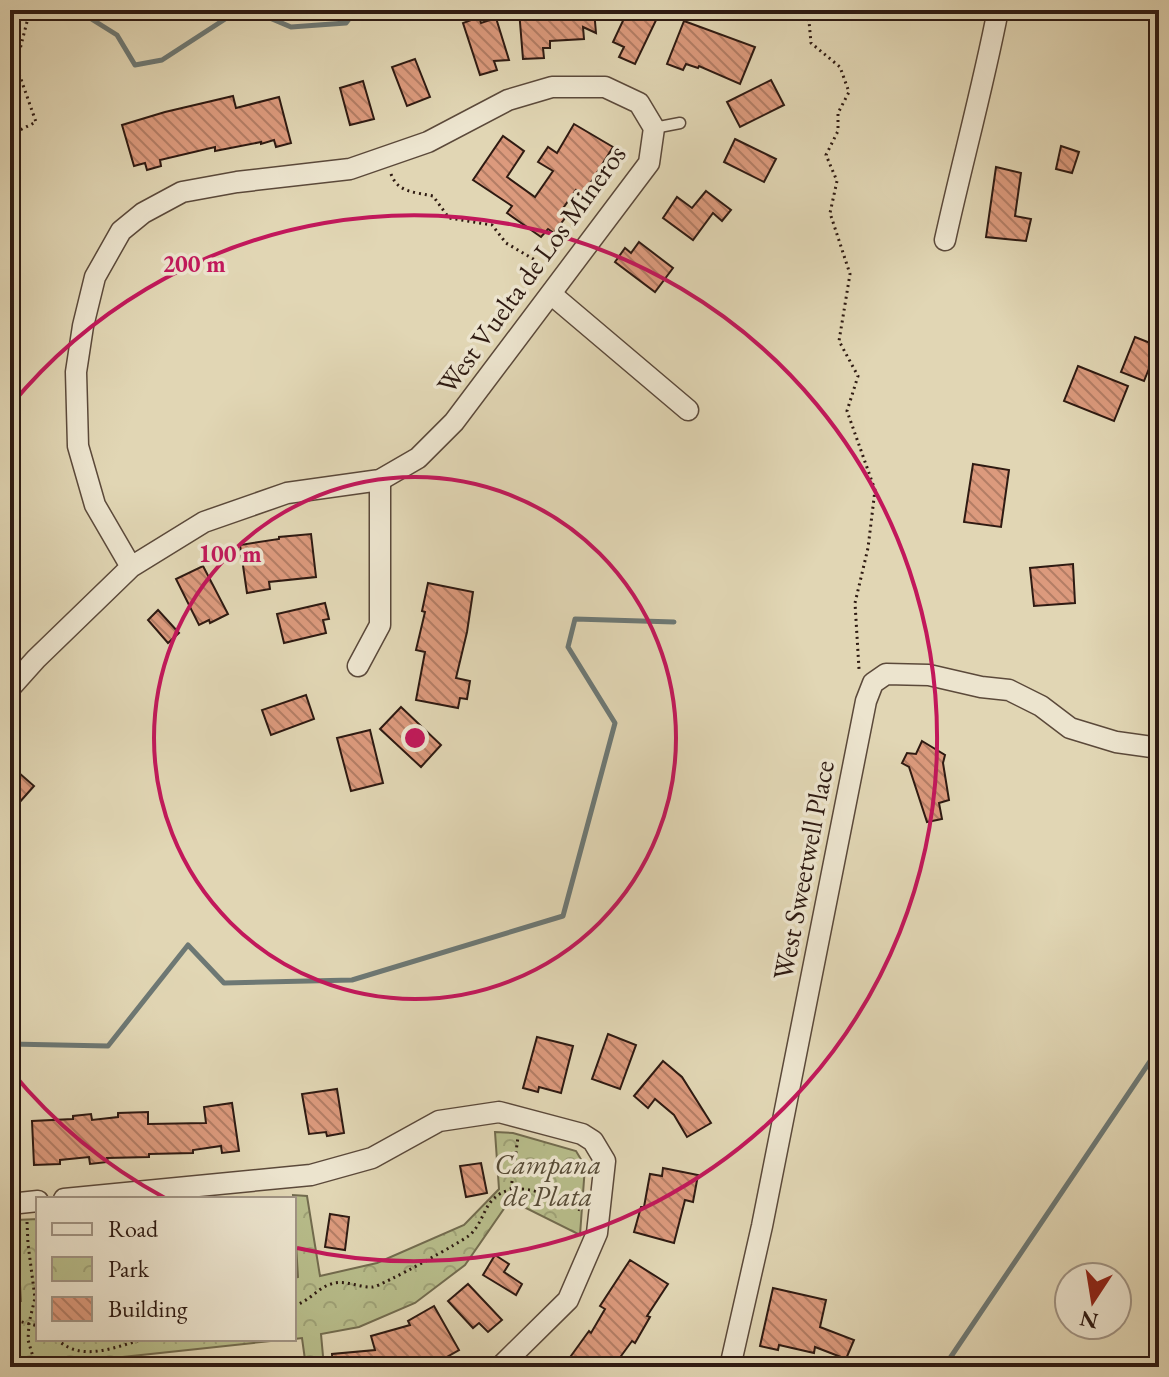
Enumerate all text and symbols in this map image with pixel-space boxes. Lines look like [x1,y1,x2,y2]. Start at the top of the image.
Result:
street label: West Vuelta de Los Mineros [428,137,634,401]
text: 200 m [162,248,226,279]
text: 100 m [198,538,262,569]
centre of rings [401,724,429,752]
street label: West Sweetwell Place [764,757,842,983]
park label: Campana de Plata [495,1146,601,1214]
legend [36,1197,296,1341]
text: Road [108,1213,159,1244]
text: Park [108,1253,150,1284]
north arrow [1053,1261,1133,1341]
text: Building [108,1293,188,1324]
text: N [1077,1304,1101,1336]

